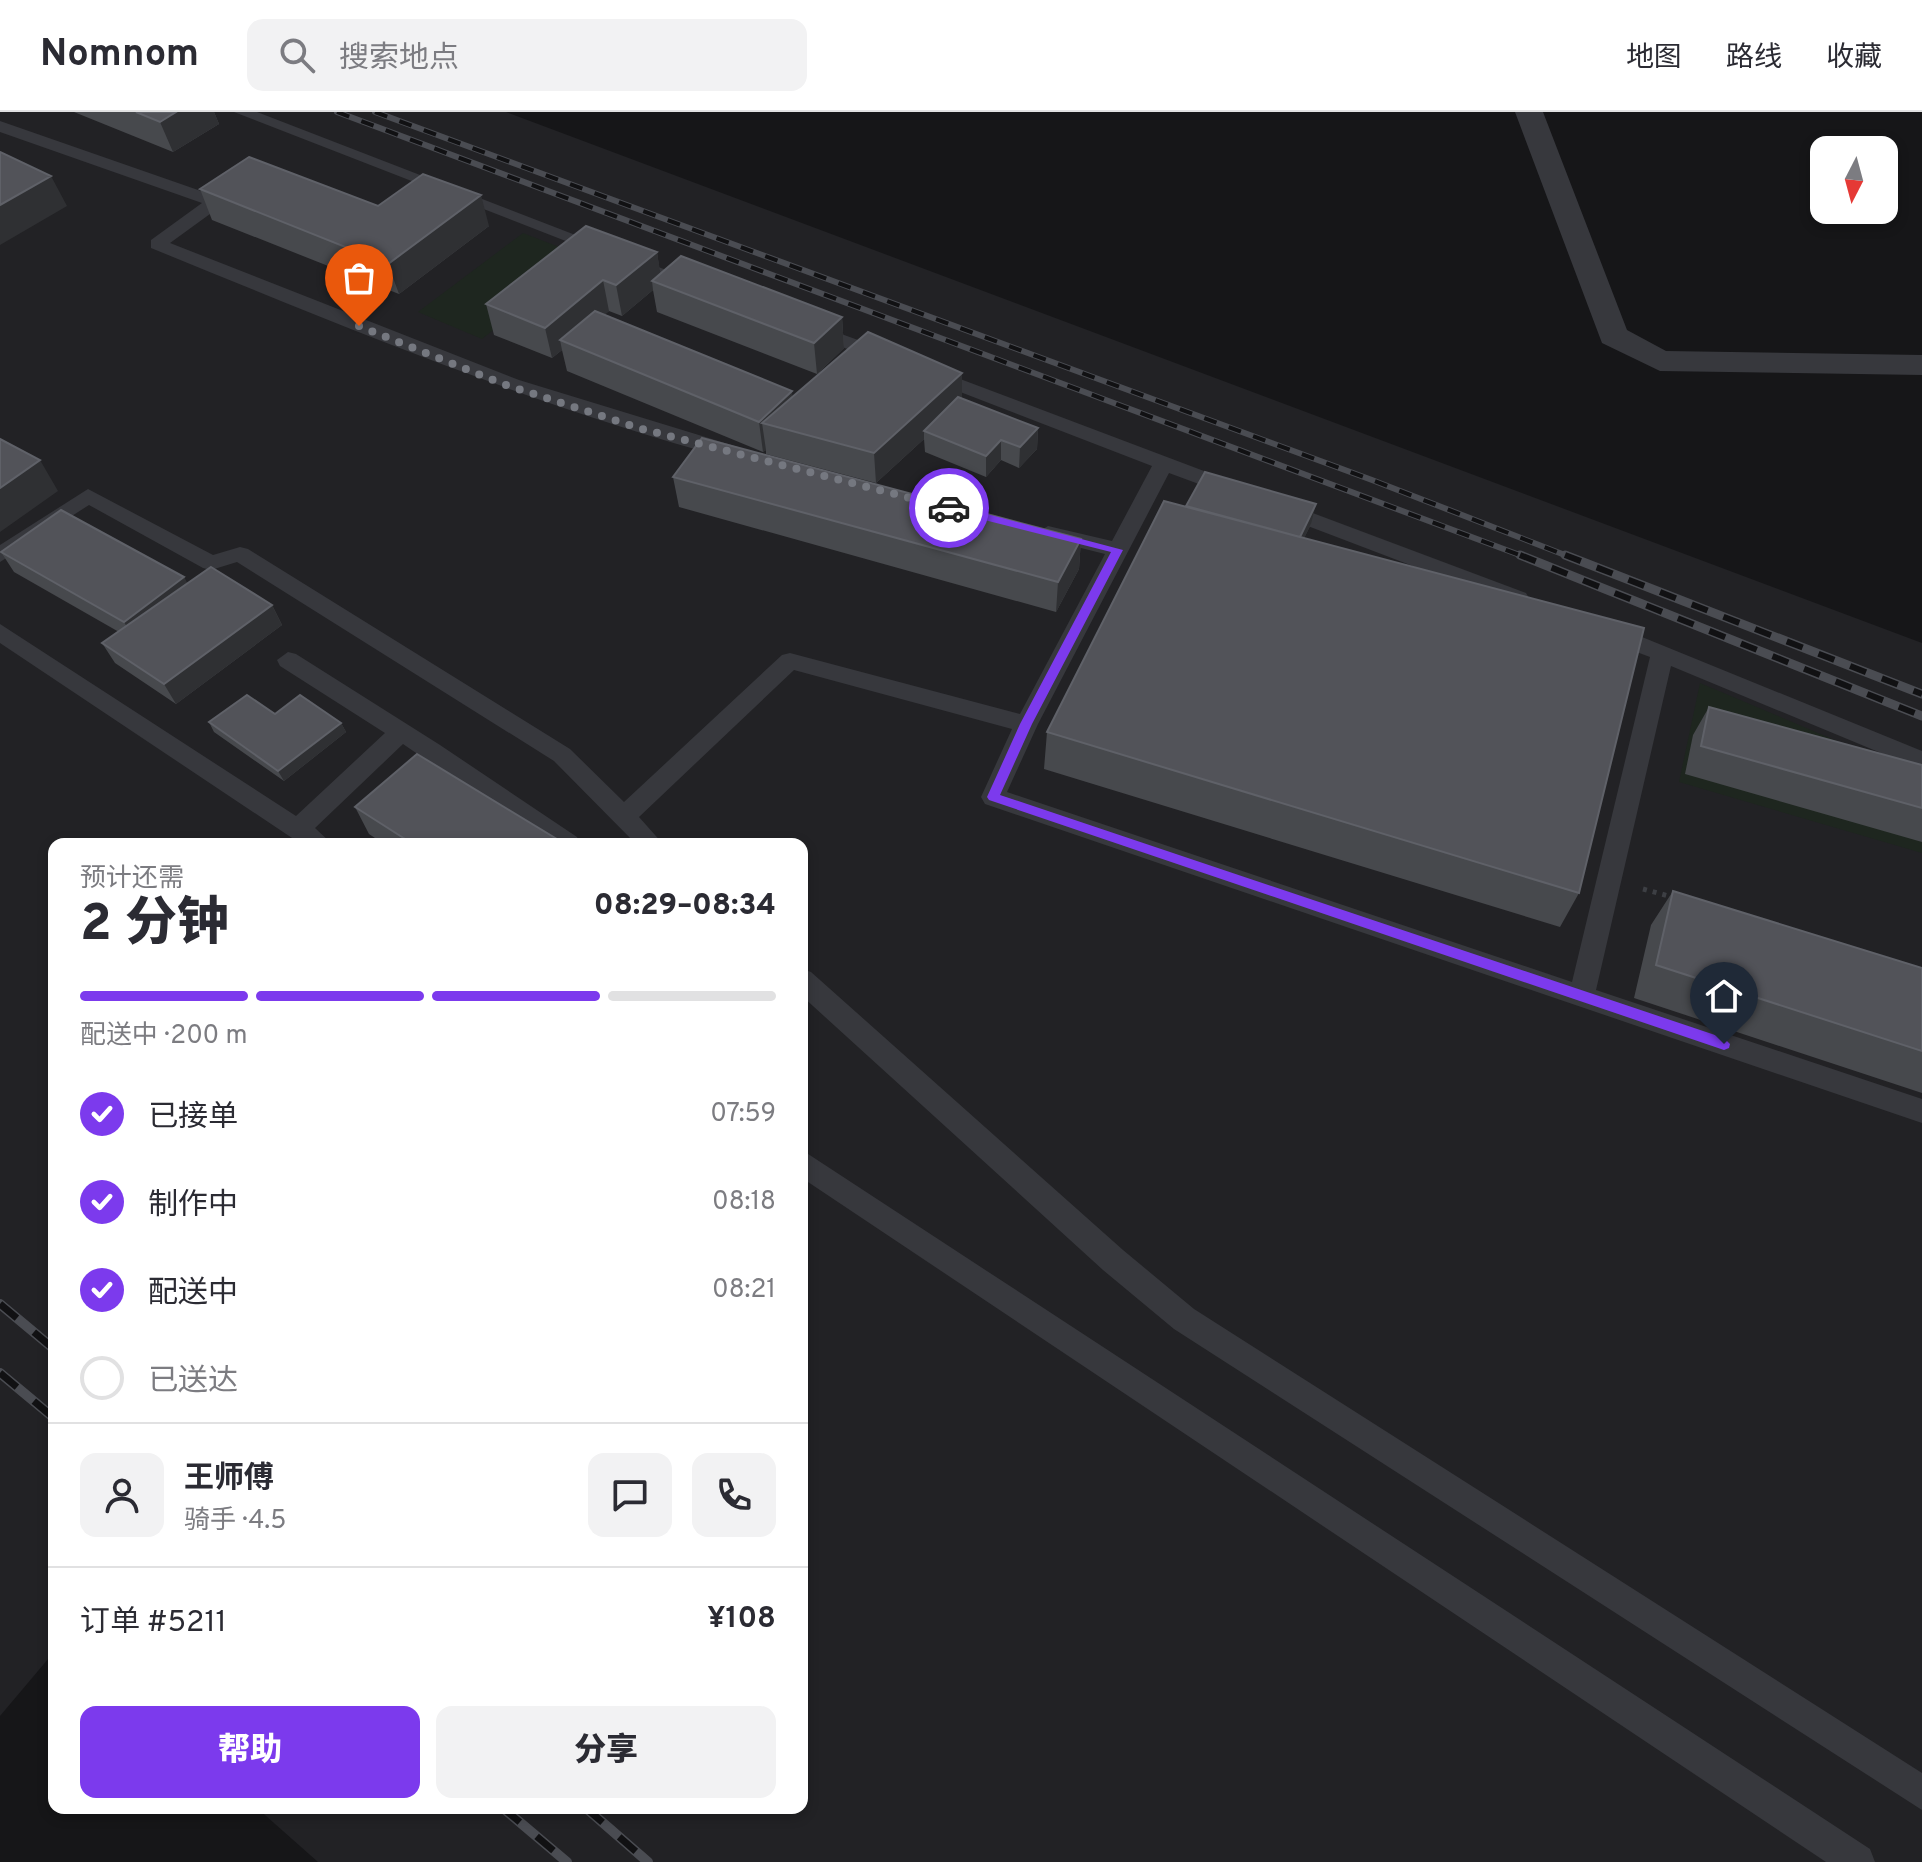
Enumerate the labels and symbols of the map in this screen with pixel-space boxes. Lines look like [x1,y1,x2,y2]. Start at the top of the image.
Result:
north arrow [1810,136,1898,224]
pin [325,244,393,326]
courier [909,468,989,548]
pin [1690,962,1758,1044]

